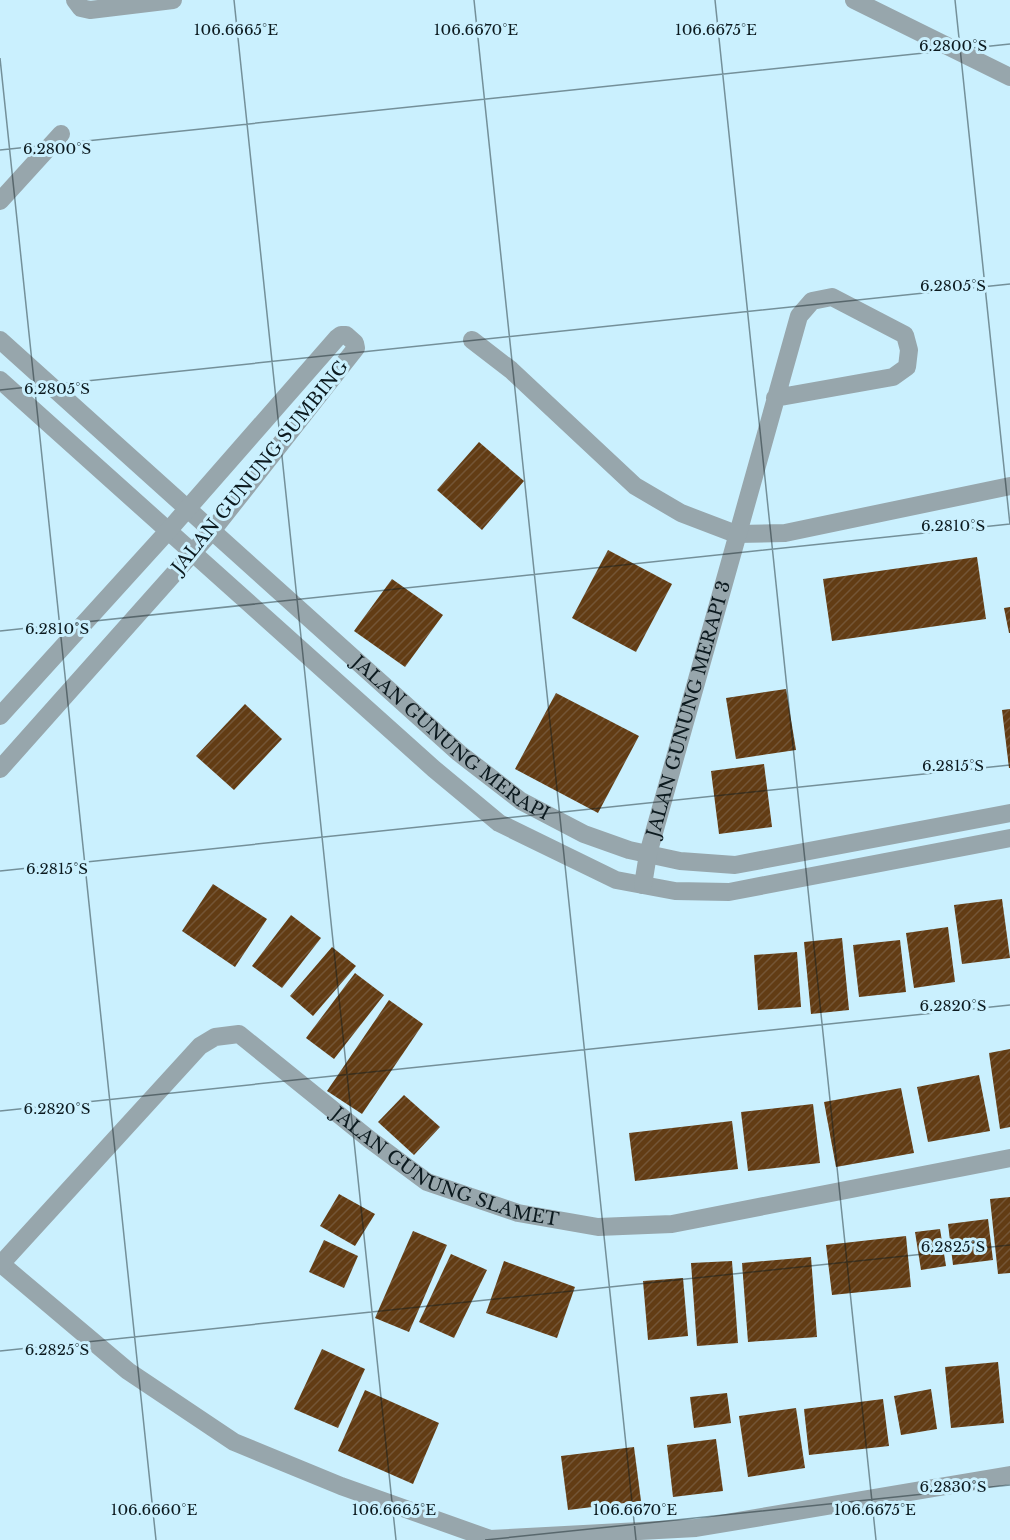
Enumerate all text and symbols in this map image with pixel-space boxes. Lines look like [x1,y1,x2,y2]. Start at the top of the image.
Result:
text: 106.6665°E [194,20,278,39]
text: 106.6670°E [434,20,518,39]
text: 106.6675°E [675,20,757,39]
text: 6.2800°S [919,36,987,55]
text: 6.2800°S [23,139,91,158]
text: 6.2805°S [920,276,986,295]
street label: JALAN GUNUNG SUMBING [166,356,353,580]
text: 6.2805°S [24,379,90,398]
text: 6.2810°S [921,516,985,535]
street label: JALAN GUNUNG MERAPI 3 [642,578,735,842]
text: 6.2810°S [25,619,89,638]
street label: JALAN GUNUNG MERAPI [346,650,553,825]
text: 6.2815°S [922,756,984,775]
text: 6.2815°S [26,859,88,878]
text: 6.2820°S [920,996,986,1015]
text: 6.2820°S [24,1099,90,1118]
street label: JALAN GUNUNG SLAMET [326,1101,561,1231]
text: 6.2825°S [921,1237,985,1256]
text: 6.2825°S [25,1340,89,1359]
text: 6.2830°S [920,1477,986,1496]
text: 106.6660°E [111,1500,197,1519]
text: 106.6665°E [352,1500,436,1519]
text: 106.6670°E [593,1500,677,1519]
text: 106.6675°E [834,1500,916,1519]

